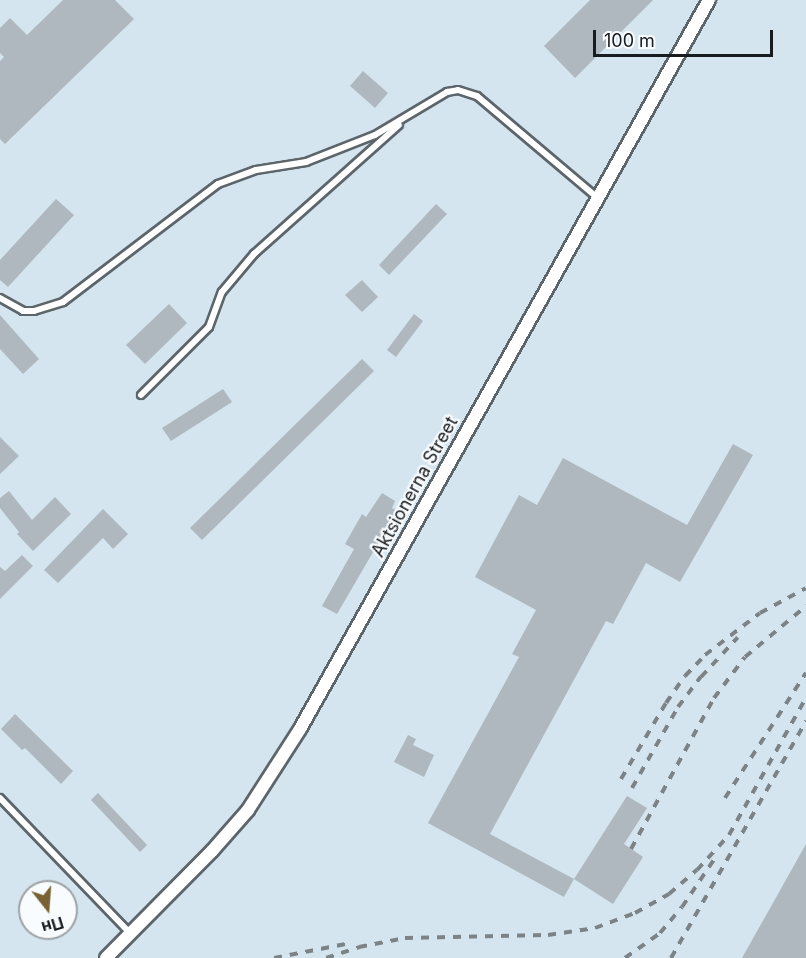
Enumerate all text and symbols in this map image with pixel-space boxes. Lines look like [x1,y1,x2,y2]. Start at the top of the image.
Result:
scale bar [596,18,776,56]
text: 100 m [604,30,655,51]
street label: Aktsionerna Street [367,413,463,561]
north arrow [18,880,78,940]
text: Пн [39,913,66,938]

